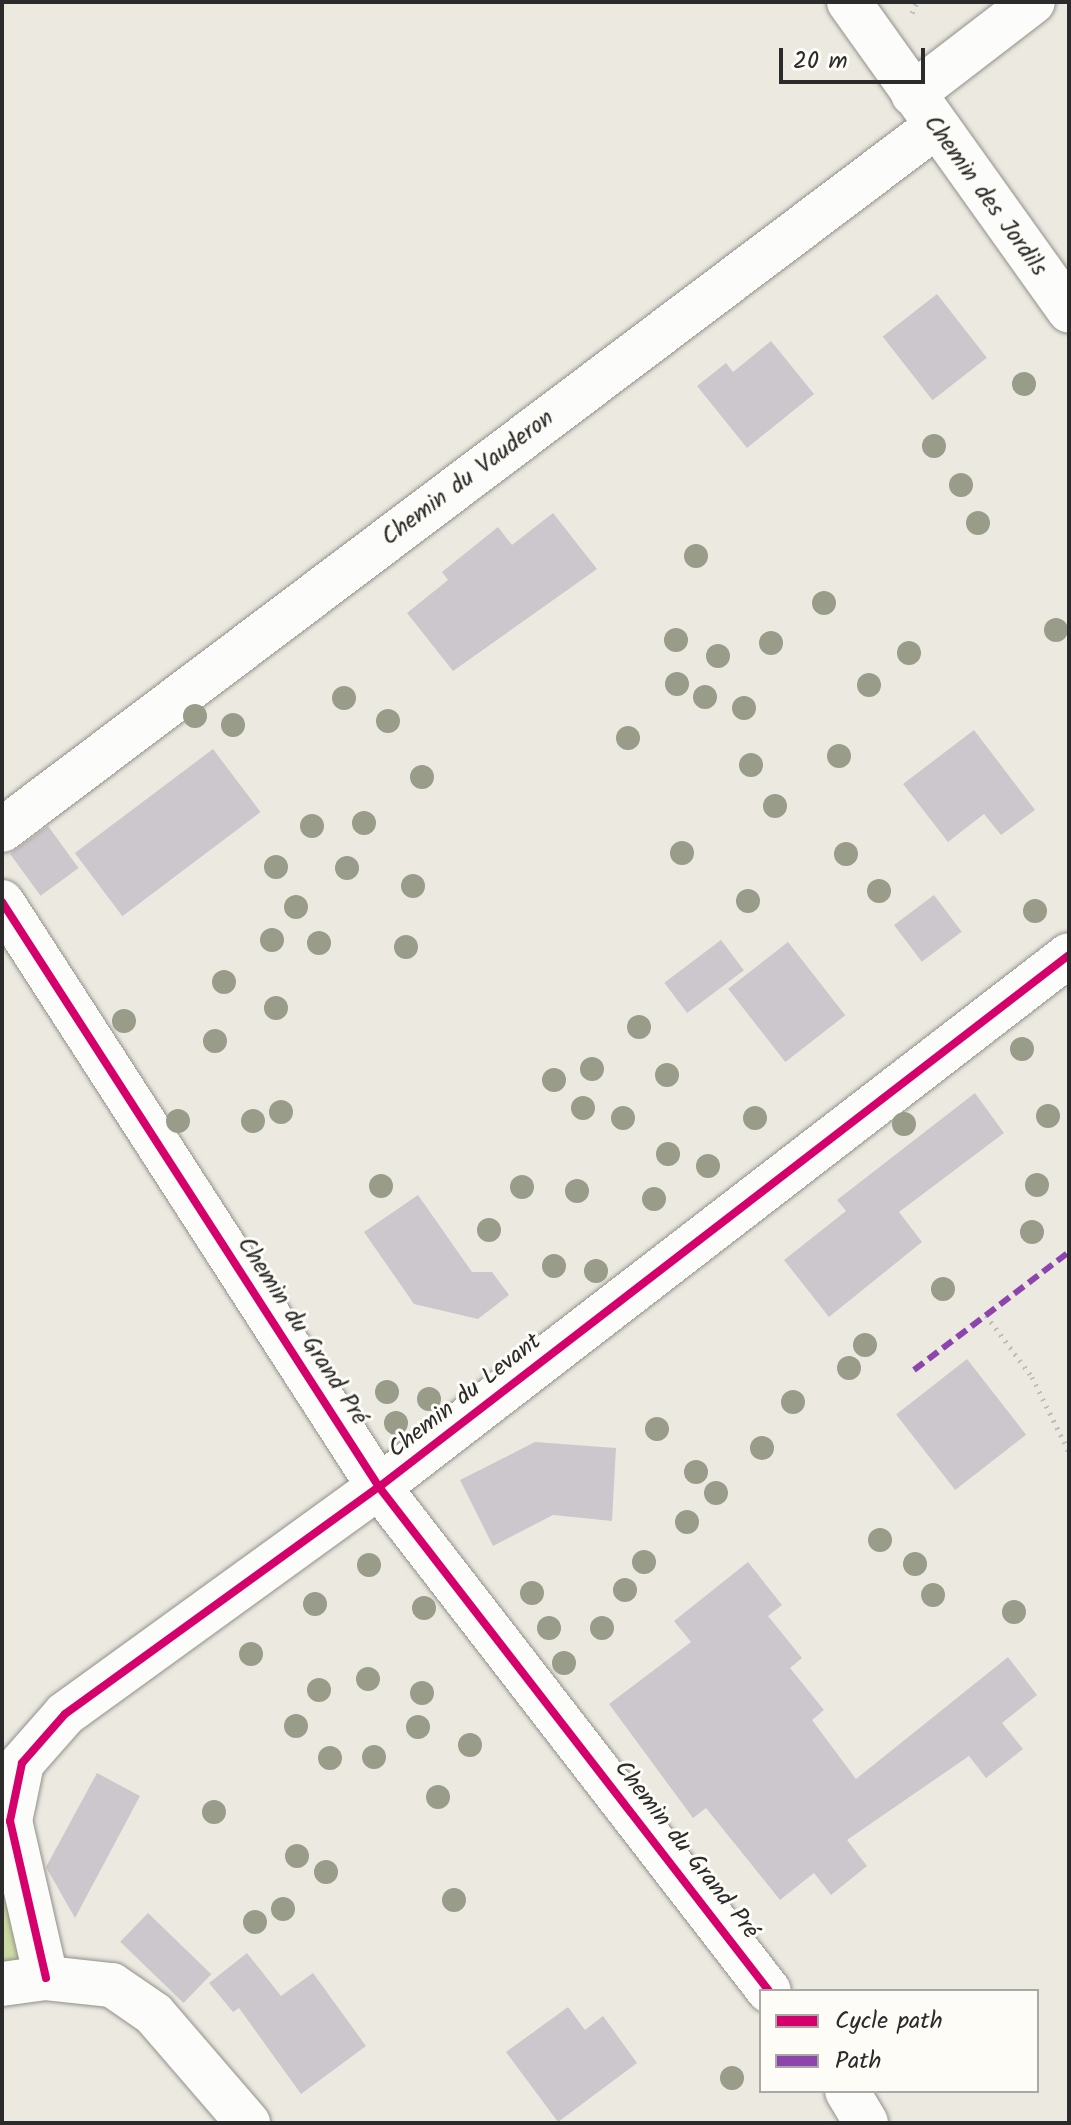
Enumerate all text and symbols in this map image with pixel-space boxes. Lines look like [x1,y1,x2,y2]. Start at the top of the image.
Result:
scale bar [783,32,929,82]
text: 20 m [793,42,848,81]
street label: Chemin des Jordils [917,110,1053,282]
street label: Chemin du Vauderon [376,404,560,552]
street label: Chemin du Grand Pré [231,1232,373,1430]
street label: Chemin du Levant [383,1327,547,1465]
street label: Chemin du Grand Pré [607,1755,765,1945]
legend [759,1989,1039,2093]
text: Cycle path [835,2002,943,2041]
text: Path [835,2042,881,2081]

